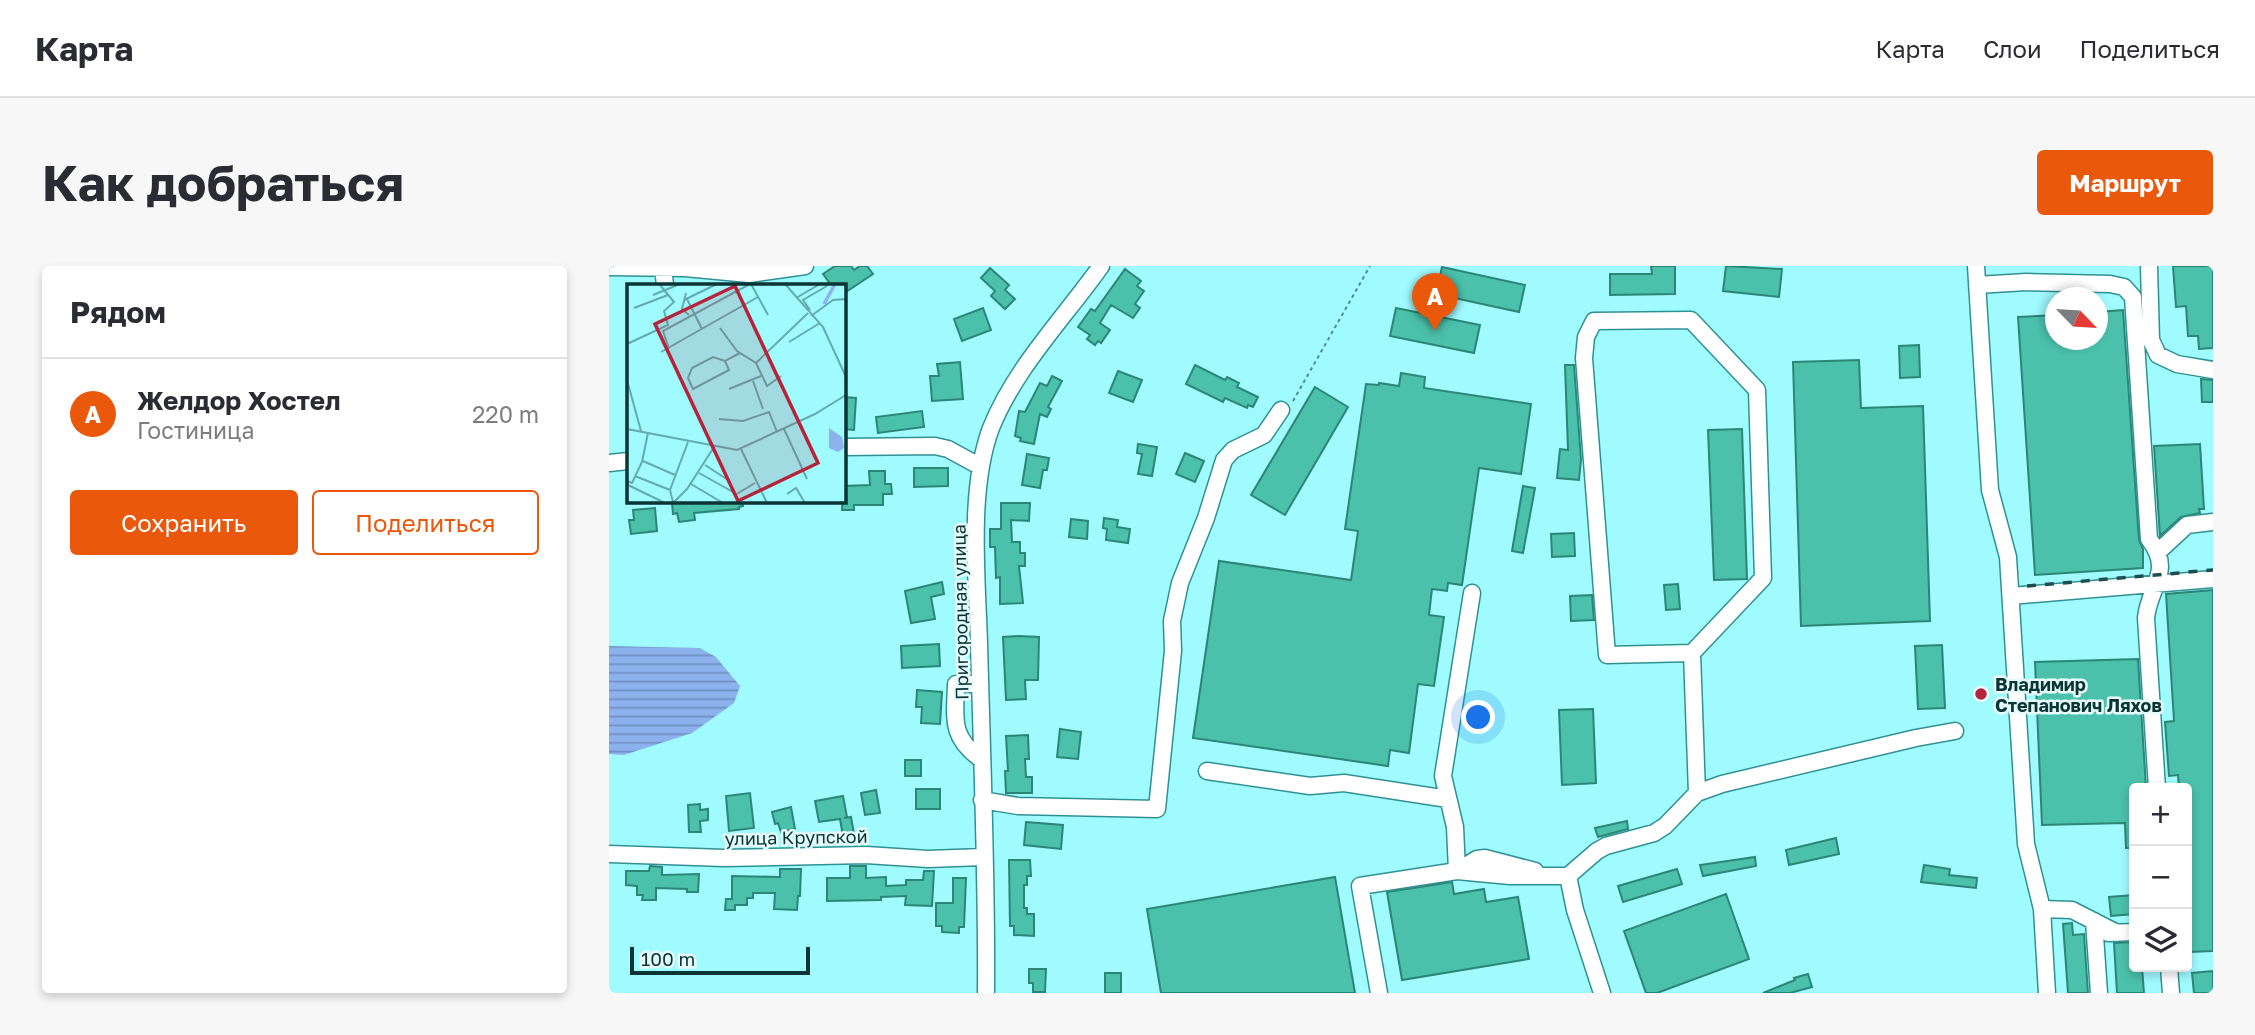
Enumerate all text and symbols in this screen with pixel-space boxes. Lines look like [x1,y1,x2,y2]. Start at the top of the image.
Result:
text: Карта [35,29,134,68]
text: Карта [1875,34,1945,63]
text: Слои [1983,34,2042,63]
text: Поделиться [2080,34,2220,63]
button: Маршрут [2037,150,2213,215]
text: Как добраться [42,153,404,212]
pin: A [1412,273,1458,331]
inset map [627,284,845,502]
north arrow [2045,287,2108,350]
text: Рядом [70,294,166,330]
text: Желдор Хостел [137,385,340,416]
text: A [85,400,101,428]
text: 220 m [472,400,539,428]
text: Гостиница [137,416,255,444]
button: Сохранить [70,490,298,555]
button: Поделиться [312,490,539,555]
street label: Пригородная улица [947,524,973,700]
place label: Владимир Степанович Ляхов [1995,673,2162,716]
marker: Владимир Степанович Ляхов [1973,686,1989,702]
your location [1461,700,1495,734]
map controls [2129,783,2192,972]
button: + [2129,783,2192,846]
street label: улица Крупской [724,825,868,849]
button: − [2129,846,2192,909]
button: layers [2129,909,2192,972]
scale bar [630,944,810,976]
text: 100 m [641,947,695,970]

